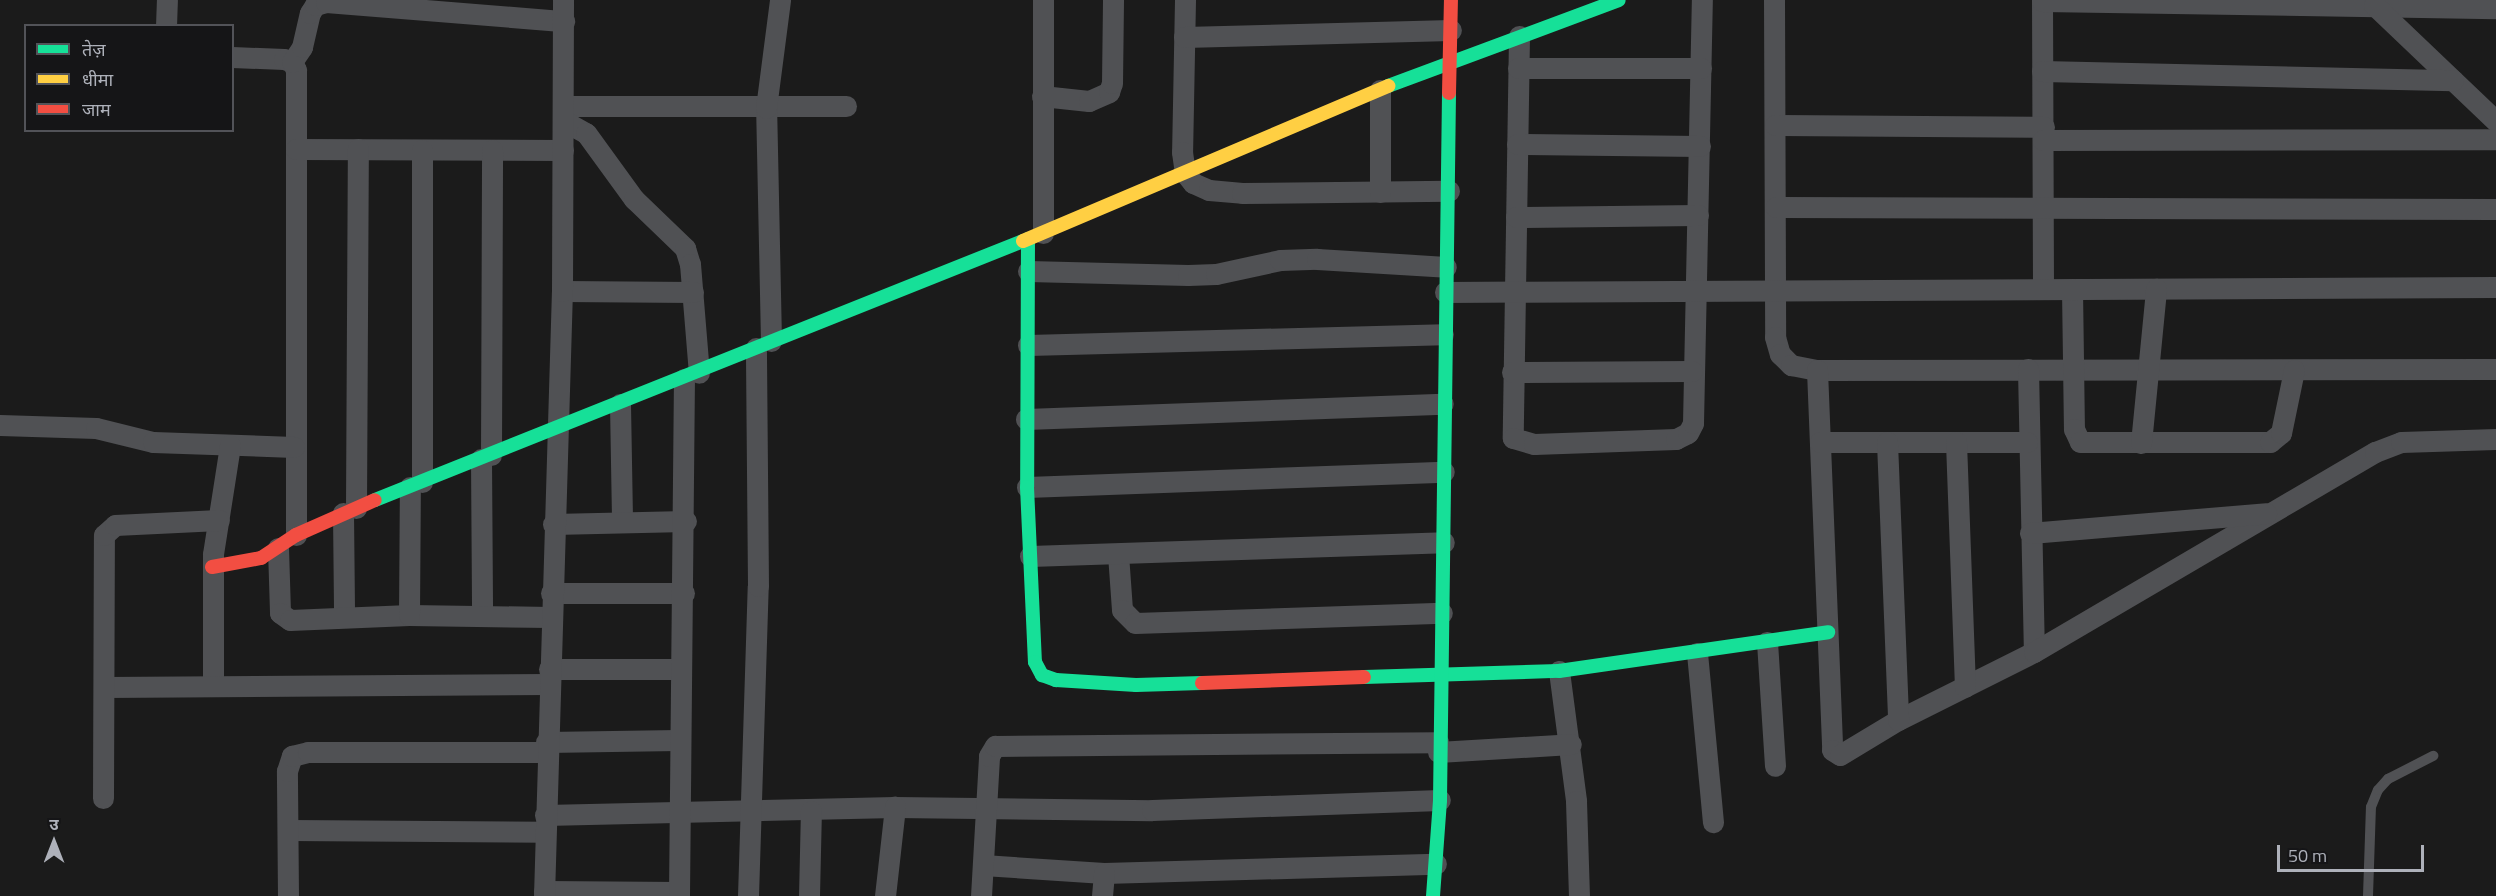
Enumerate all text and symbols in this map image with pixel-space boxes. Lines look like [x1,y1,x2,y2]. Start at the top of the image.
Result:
legend [24,24,234,132]
text: तेज़ [82,36,106,63]
text: धीमा [82,66,113,93]
text: जाम [82,96,111,123]
north arrow [24,812,84,872]
text: उ [49,812,59,836]
scale bar [2280,833,2427,871]
text: 50 m [2288,842,2327,869]

